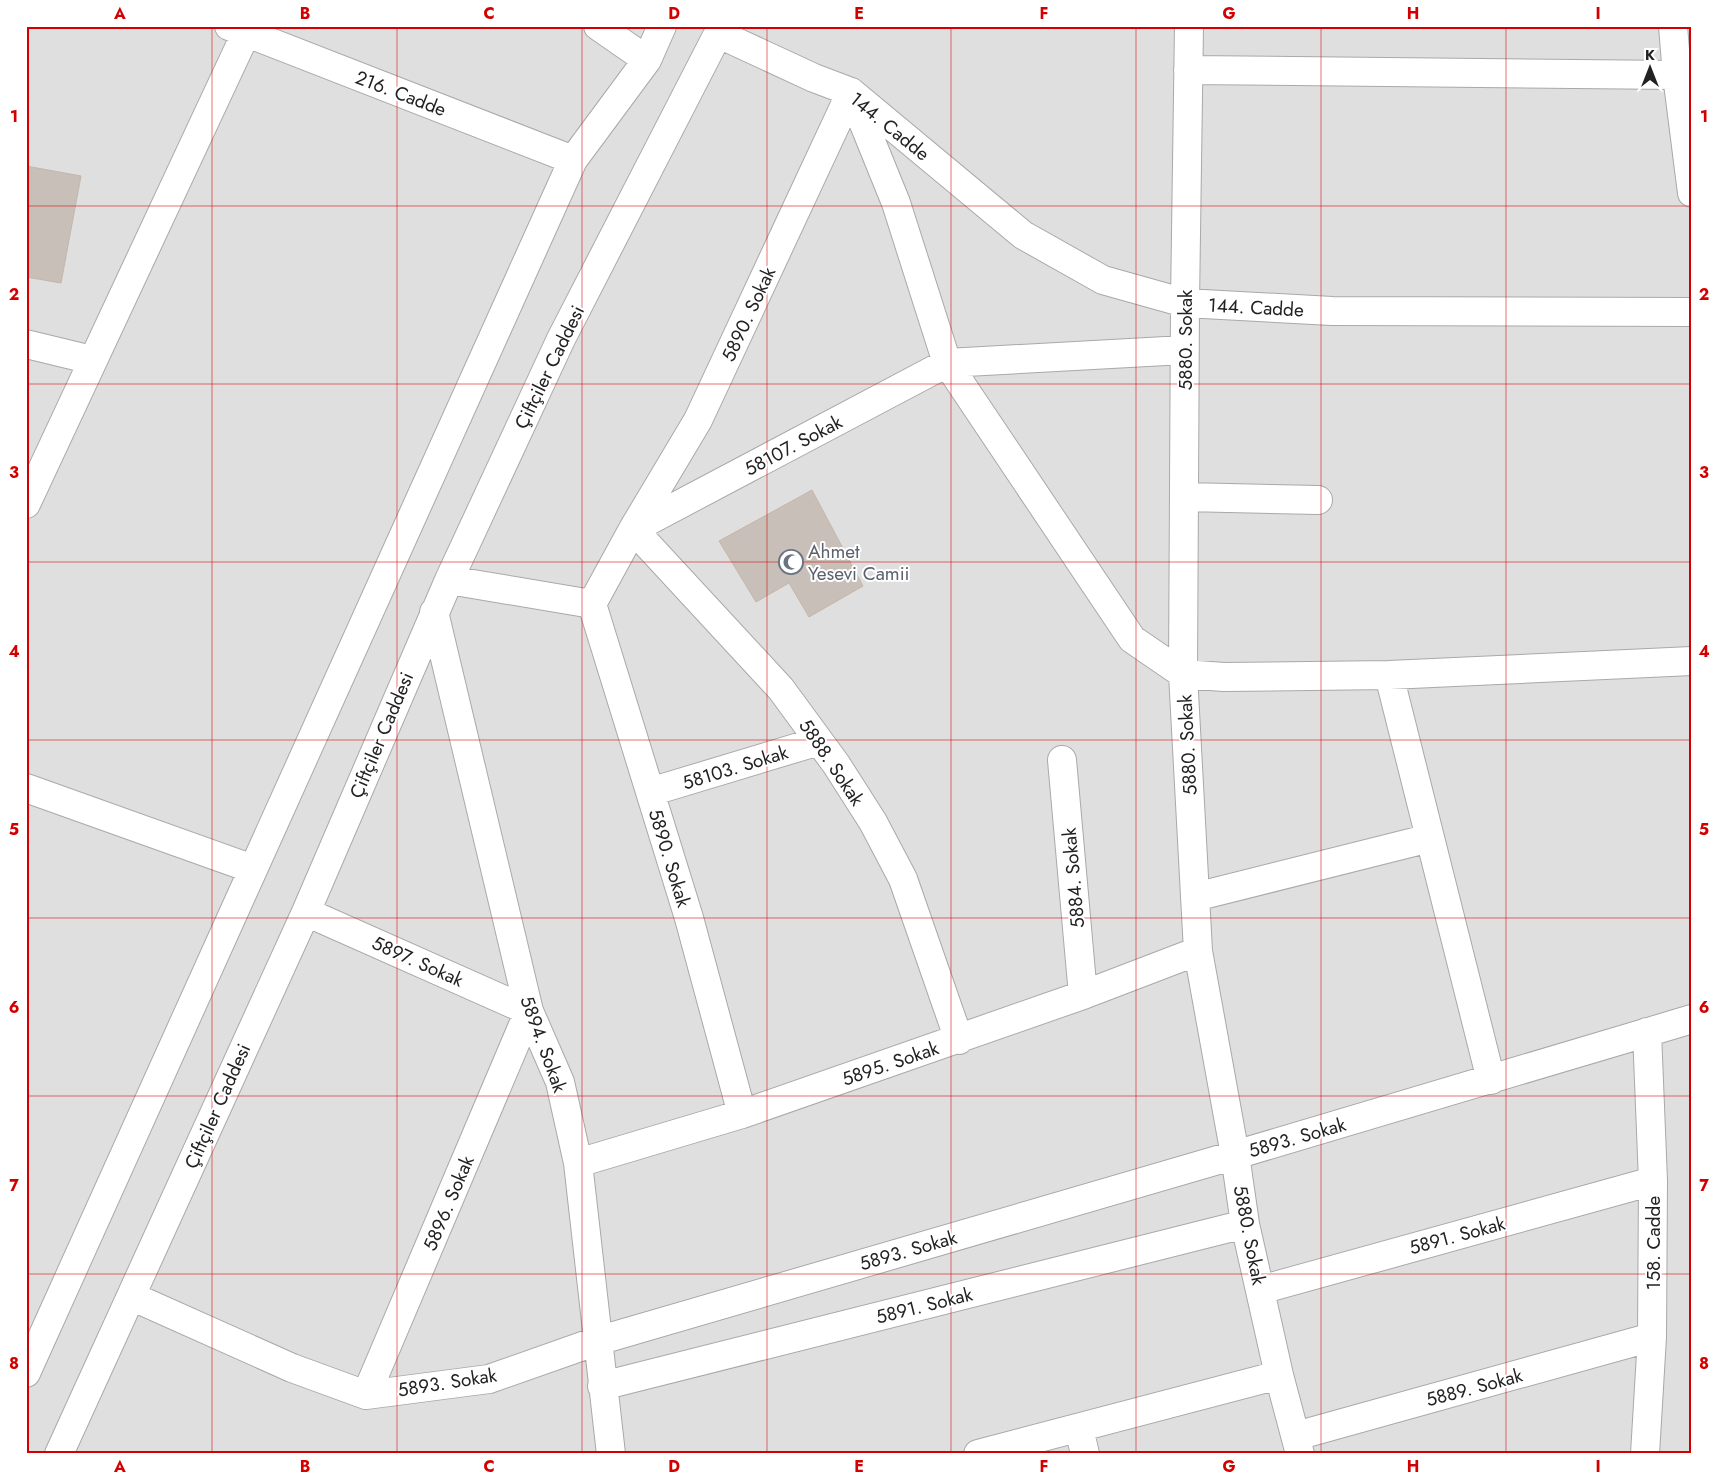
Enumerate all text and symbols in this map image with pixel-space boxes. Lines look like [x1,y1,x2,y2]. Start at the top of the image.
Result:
text: A [113,2,126,25]
text: B [300,2,310,25]
text: C [483,2,495,25]
text: D [668,2,680,25]
text: E [854,2,864,25]
text: F [1040,2,1048,25]
text: G [1222,2,1236,25]
text: H [1407,2,1419,25]
text: I [1595,2,1601,25]
north arrow [1626,42,1676,92]
text: K [1645,45,1655,65]
street label: 216. Cadde [351,64,450,123]
street label: 144. Cadde [844,86,936,167]
text: 1 [10,105,18,128]
text: 1 [1700,105,1708,128]
street label: 5890. Sokak [715,262,782,366]
text: 2 [9,283,19,306]
text: 2 [1699,283,1709,306]
street label: 5880. Sokak [1172,289,1199,390]
street label: 144. Cadde [1207,292,1305,323]
street label: Çiftçiler Caddesi [508,301,591,434]
street label: 58107. Sokak [740,408,847,483]
text: 3 [9,461,19,484]
text: 3 [1699,461,1709,484]
place label: Ahmet Yesevi Camii [808,538,910,587]
mosque icon: Ahmet Yesevi Camii [778,549,804,575]
text: 4 [8,640,20,663]
text: 4 [1698,640,1710,663]
street label: Çiftçiler Caddesi [343,668,420,802]
street label: 5880. Sokak [1171,693,1204,796]
street label: 5888. Sokak [793,713,871,812]
street label: 58103. Sokak [679,738,792,796]
street label: 5890. Sokak [642,806,697,911]
text: 5 [9,818,19,841]
text: 5 [1699,818,1709,841]
street label: 5884. Sokak [1056,826,1091,929]
street label: 5897. Sokak [368,929,468,994]
street label: 5894. Sokak [514,992,574,1097]
text: 6 [9,996,19,1019]
text: 6 [1699,996,1709,1019]
street label: 5895. Sokak [838,1034,943,1093]
street label: Çiftçiler Caddesi [178,1039,257,1173]
street label: 5893. Sokak [1245,1111,1350,1164]
street label: 5896. Sokak [416,1151,481,1255]
text: 7 [9,1174,19,1197]
text: 7 [1699,1174,1709,1197]
street label: 5880. Sokak [1227,1183,1273,1288]
street label: 158. Cadde [1640,1196,1667,1290]
street label: 5891. Sokak [1406,1210,1509,1261]
street label: 5893. Sokak [856,1224,961,1277]
street label: 5891. Sokak [873,1280,976,1331]
text: 8 [9,1352,19,1375]
text: 8 [1699,1352,1709,1375]
street label: 5893. Sokak [395,1361,499,1404]
street label: 5889. Sokak [1423,1361,1526,1413]
text: A [113,1455,126,1478]
text: B [300,1455,310,1478]
text: C [483,1455,495,1478]
text: D [668,1455,680,1478]
text: E [854,1455,864,1478]
text: F [1040,1455,1048,1478]
text: G [1222,1455,1236,1478]
text: H [1407,1455,1419,1478]
text: I [1595,1455,1601,1478]

